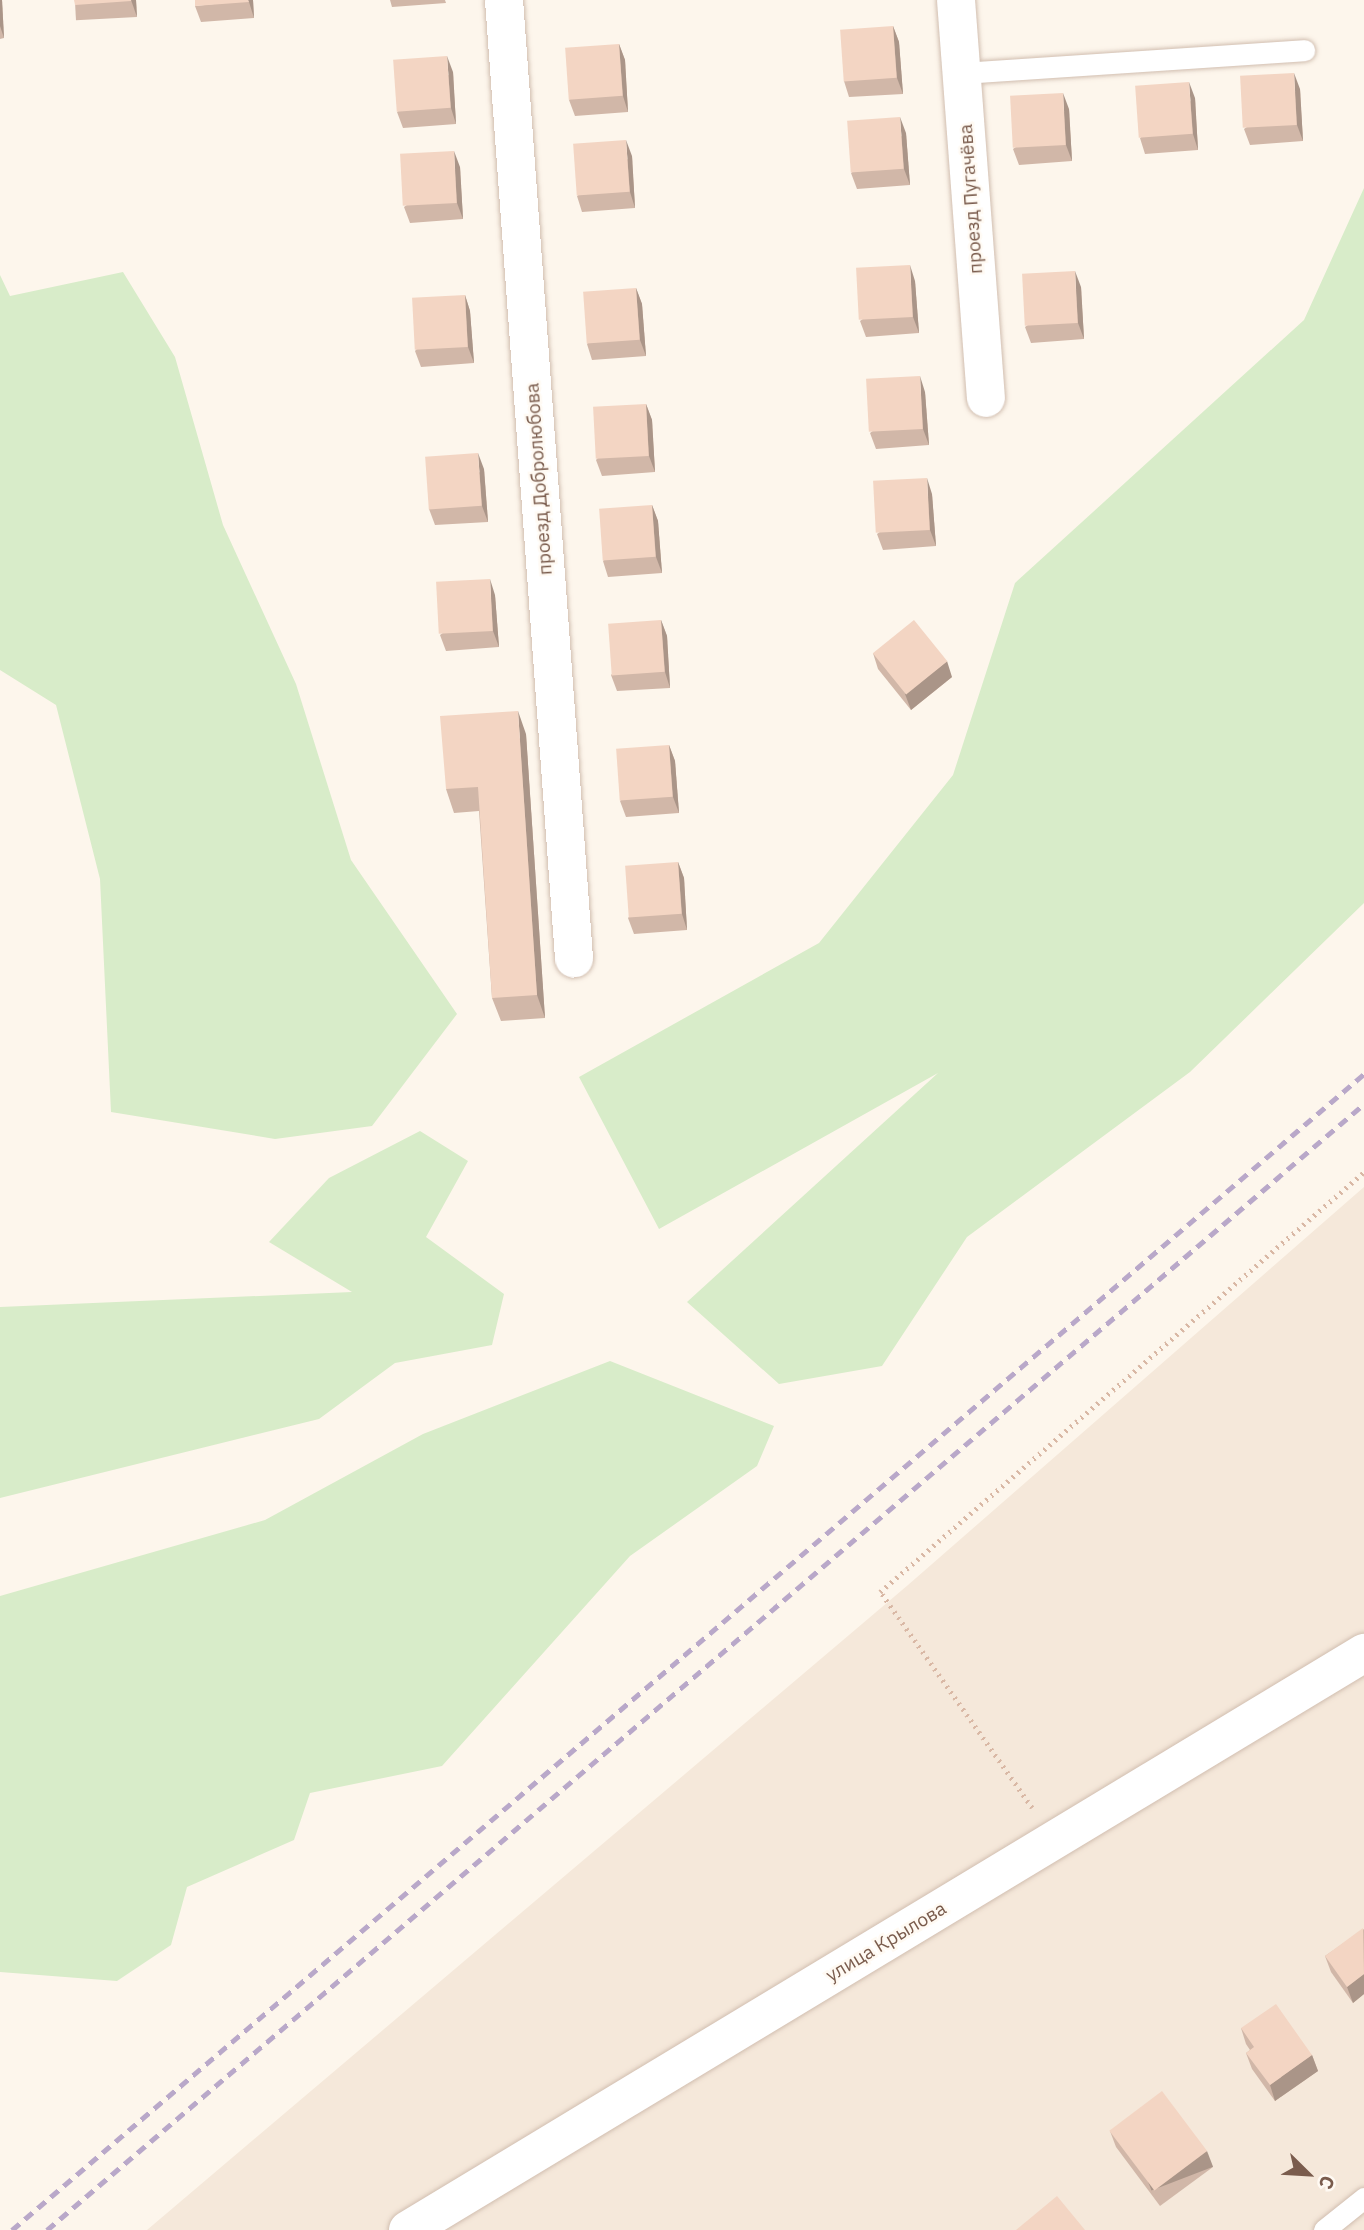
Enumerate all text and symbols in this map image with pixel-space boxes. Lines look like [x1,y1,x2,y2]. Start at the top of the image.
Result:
street label: проезд Пугачёва [954,123,988,275]
street label: проезд Добролюбова [521,382,557,576]
street label: улица Крылова [822,1897,950,1987]
north arrow [1273,2139,1343,2209]
text: С [1314,2172,1341,2193]

